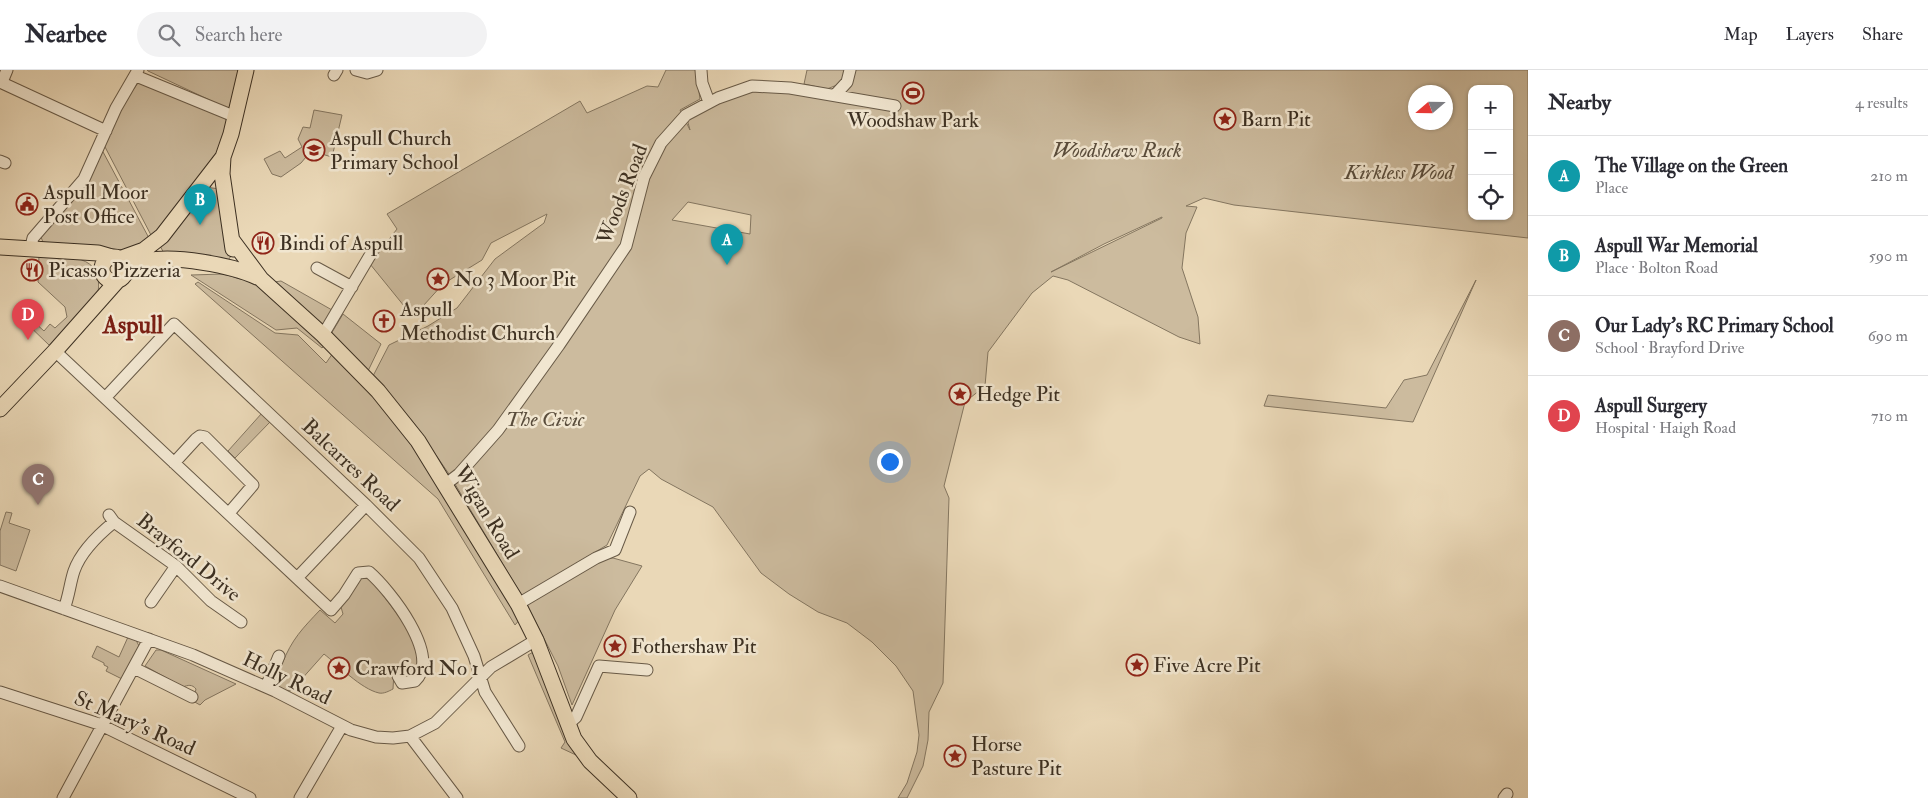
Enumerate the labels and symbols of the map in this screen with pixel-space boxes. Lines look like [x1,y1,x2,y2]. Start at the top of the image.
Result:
sports icon: Woodshaw Park [901,81,925,105]
north arrow [1408,85,1453,130]
place label: Barn Pit [1241,106,1311,133]
place label: Woodshaw Park [846,107,979,134]
place icon: Barn Pit [1213,107,1237,131]
place label: Aspull Church Primary School [329,125,459,176]
park label: Woodshaw Ruck [1052,137,1182,164]
school or university icon: Aspull Church Primary School [302,138,326,162]
street label: Woods Road [591,139,654,249]
park label: Kirkless Wood [1343,159,1455,186]
place label: Aspull Moor Post Office [42,179,148,230]
pin: B [184,184,216,225]
public building icon: Aspull Moor Post Office [15,192,39,216]
pin: A [711,224,743,265]
place label: Bindi of Aspull [279,230,404,257]
restaurant icon: Bindi of Aspull [251,231,275,255]
place label: Picasso Pizzeria [48,257,181,284]
restaurant icon: Picasso Pizzeria [20,258,44,282]
place label: No 3 Moor Pit [454,266,576,293]
place icon: No 3 Moor Pit [426,267,450,291]
place label: Aspull Methodist Church [399,296,555,347]
pin: D [12,299,44,340]
church icon: Aspull Methodist Church [372,309,396,333]
district label: Aspull [102,310,164,341]
place label: Hedge Pit [976,381,1060,408]
place icon: Hedge Pit [948,382,972,406]
park label: The Civic [506,406,585,433]
street label: Balcarres Road [296,413,406,518]
your location [877,449,903,475]
street label: Wigan Road [447,459,526,565]
pin: C [22,464,54,505]
street label: Brayford Drive [131,507,246,608]
place label: Fothershaw Pit [631,633,757,660]
place icon: Fothershaw Pit [603,634,627,658]
street label: Holly Road [238,645,336,712]
place label: Five Acre Pit [1153,652,1261,679]
place icon: Five Acre Pit [1125,653,1149,677]
place label: Crawford No 1 [355,655,479,682]
place icon: Crawford No 1 [327,656,351,680]
street label: St Mary's Road [70,685,200,762]
place label: Horse Pasture Pit [971,731,1062,782]
place icon: Horse Pasture Pit [943,744,967,768]

